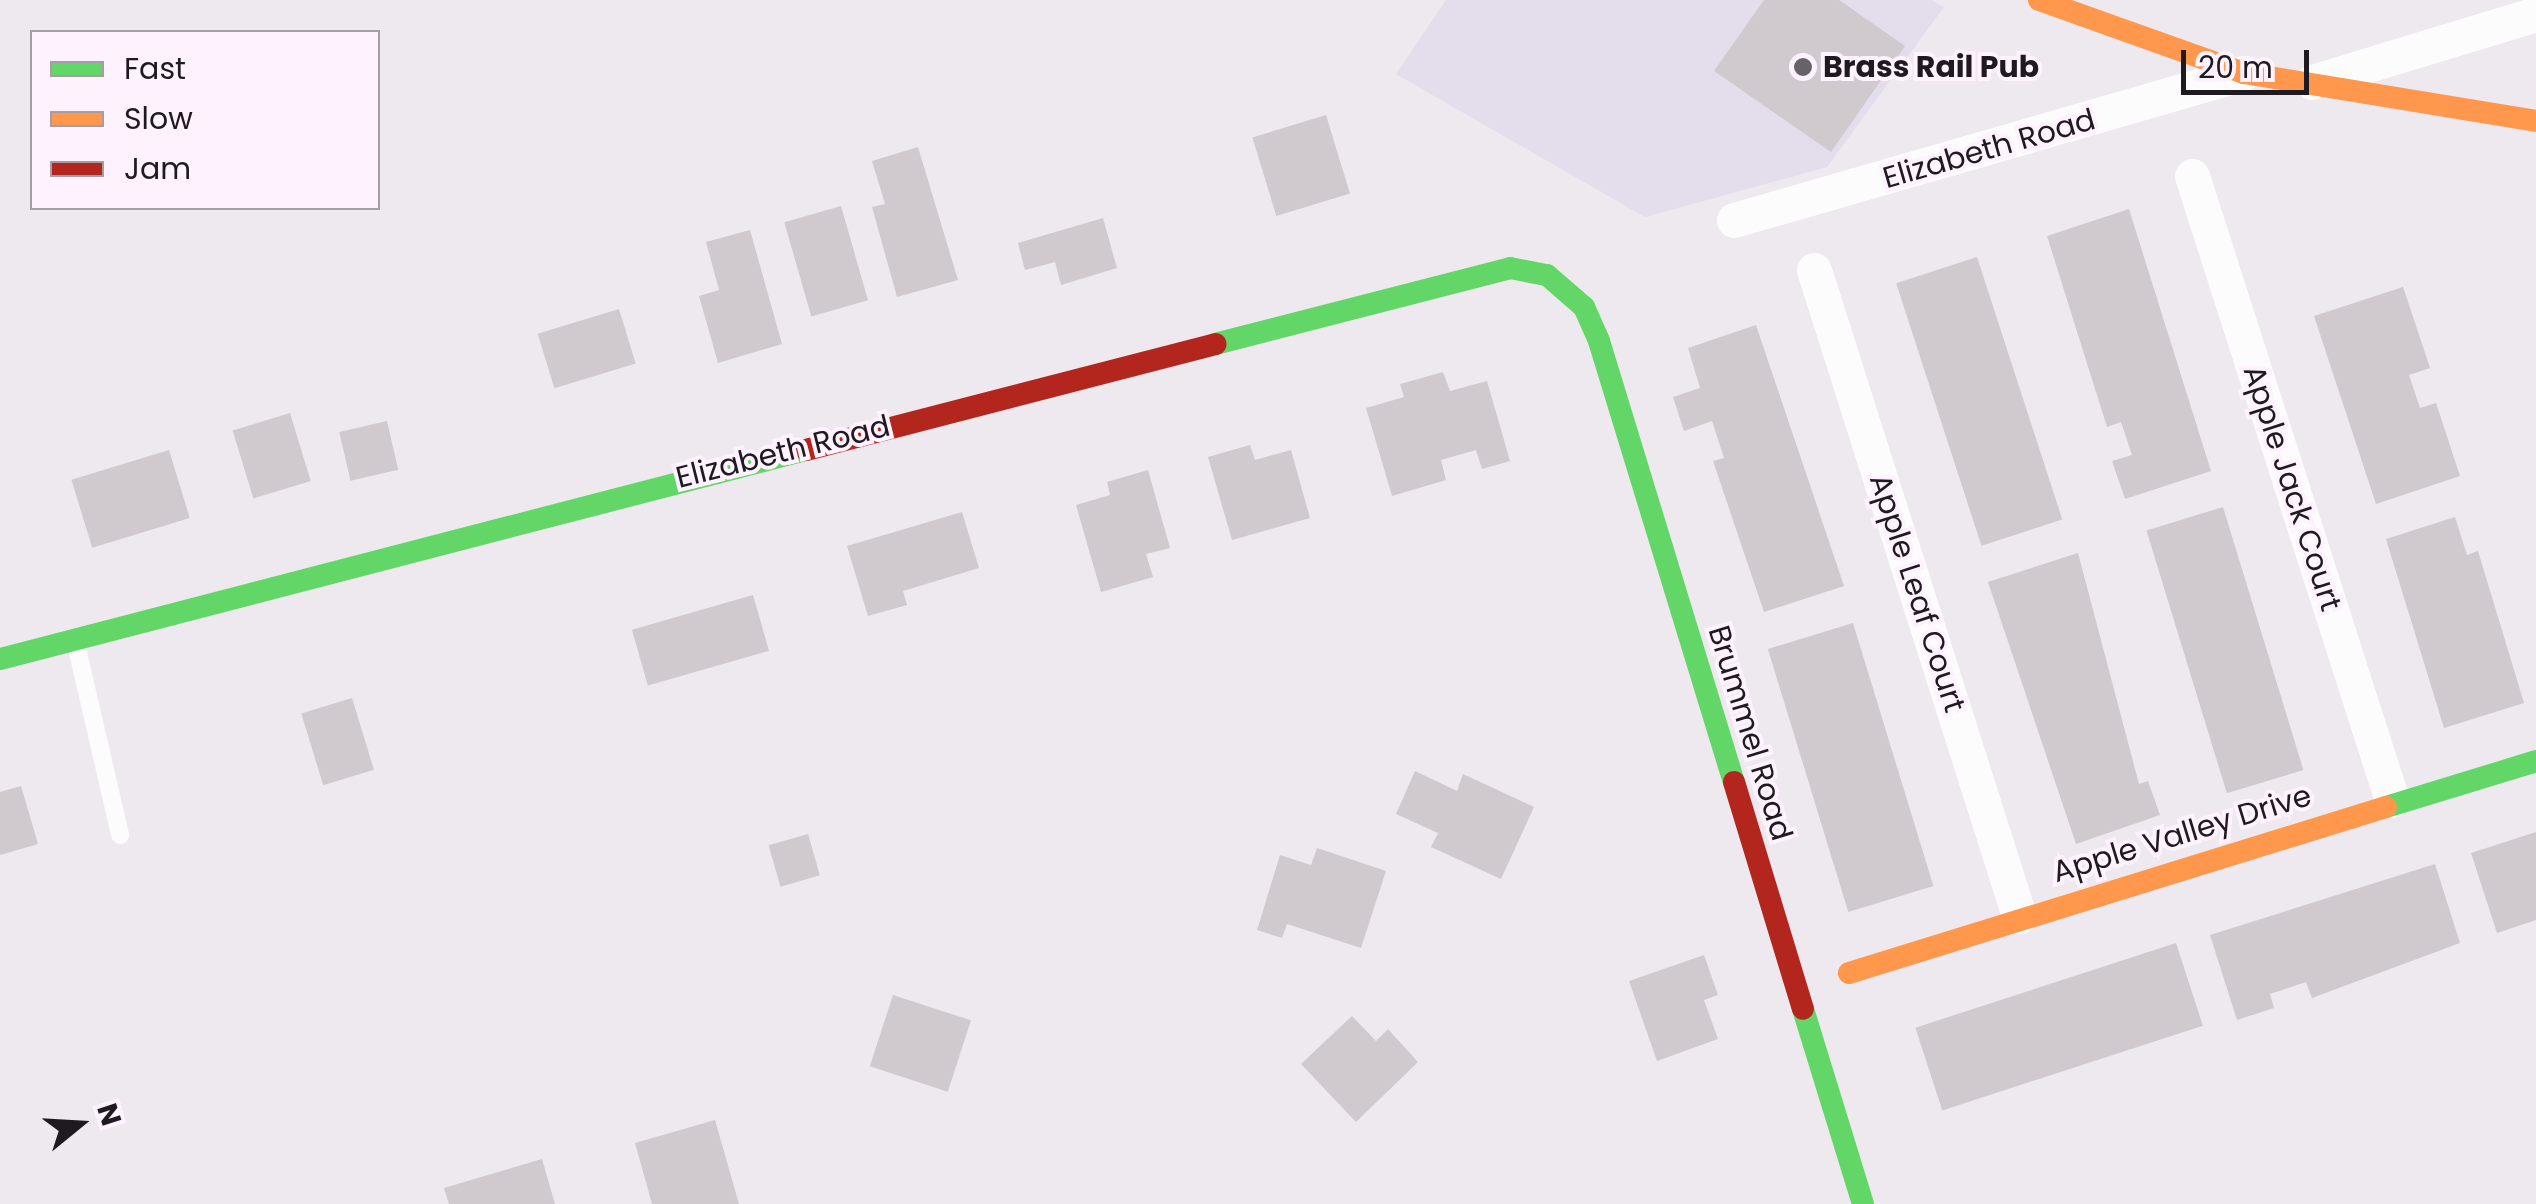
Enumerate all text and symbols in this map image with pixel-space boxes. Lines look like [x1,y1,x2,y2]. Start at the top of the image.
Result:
legend [30,30,380,210]
scale bar [2186,30,2314,92]
text: 20 m [2198,46,2273,89]
text: Fast [124,47,186,90]
place label: Brass Rail Pub [1823,49,2039,85]
marker: Brass Rail Pub [1792,56,1814,78]
text: Slow [124,97,193,140]
street label: Elizabeth Road [1879,102,2099,196]
text: Jam [124,147,191,190]
street label: Apple Jack Court [2235,361,2349,615]
street label: Elizabeth Road [672,408,894,496]
street label: Apple Leaf Court [1862,469,1972,717]
street label: Brummel Road [1700,621,1800,845]
street label: Apple Valley Drive [2048,777,2316,891]
north arrow [30,1074,130,1174]
text: N [87,1099,131,1131]

